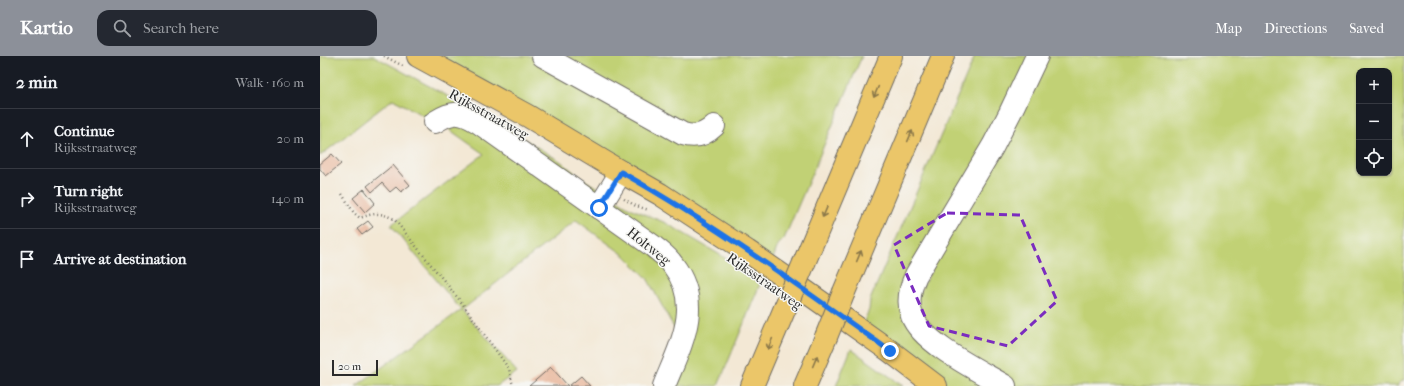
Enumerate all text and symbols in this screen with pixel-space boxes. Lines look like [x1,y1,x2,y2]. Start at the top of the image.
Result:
search box [97,10,377,46]
text: Kartio [20,17,73,39]
icon: search [111,17,133,39]
text: Search here [143,19,219,37]
text: Map [1215,20,1242,37]
text: Directions [1264,20,1327,37]
text: Saved [1349,20,1384,37]
map controls [1356,68,1392,176]
button: + [1356,68,1392,104]
text: 2 min [16,72,57,92]
text: Walk · 160 m [235,75,304,90]
street label: Rijksstraatweg [446,85,532,144]
one-way arrow [872,85,879,97]
button: − [1356,104,1392,140]
text: Continue [54,122,114,140]
icon: ahead [16,128,38,150]
text: 20 m [277,131,304,146]
one-way arrow [906,131,914,143]
text: Rijksstraatweg [54,140,136,155]
button: locate [1356,140,1392,176]
text: Turn right [54,182,123,200]
icon: right [16,188,38,210]
text: 140 m [271,191,304,206]
route start [590,199,608,217]
text: Rijksstraatweg [54,200,136,215]
one-way arrow [821,205,829,217]
street label: Holtweg [623,224,674,269]
icon: arrive [16,248,38,270]
street label: Rijksstraatweg [723,249,806,314]
text: Arrive at destination [54,250,186,268]
one-way arrow [856,250,864,262]
one-way arrow [765,337,773,349]
route end [881,342,899,360]
one-way arrow [812,356,820,368]
scale bar [332,358,378,377]
text: 20 m [338,360,361,373]

